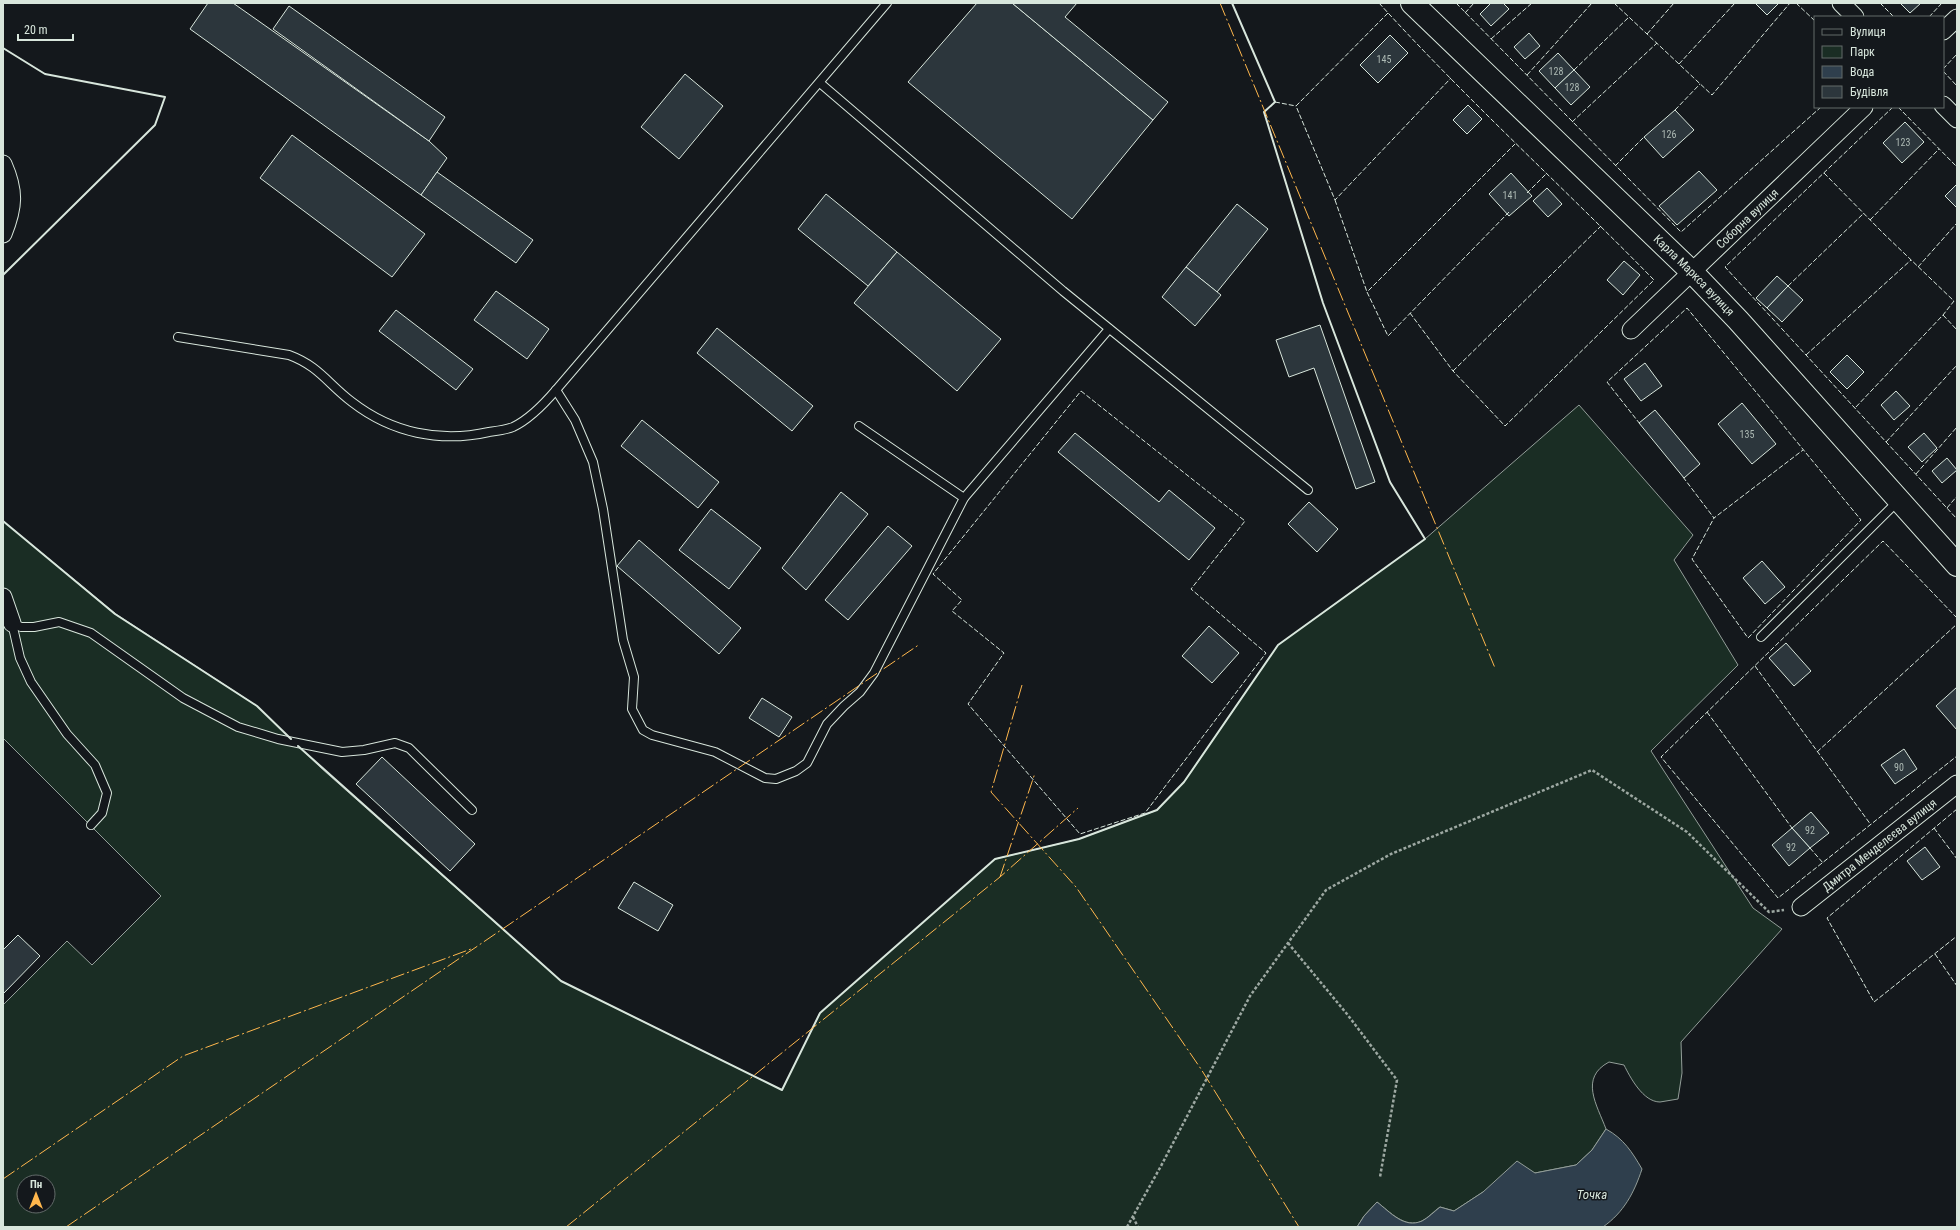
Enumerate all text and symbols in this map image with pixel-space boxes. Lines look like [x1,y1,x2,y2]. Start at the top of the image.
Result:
scale bar [18,16,73,42]
legend [1814,16,1944,108]
text: 20 m [24,23,48,37]
text: Вулиця [1850,25,1886,39]
text: Парк [1850,45,1875,59]
house number: 145 [1377,54,1391,65]
text: Вода [1850,65,1875,79]
house number: 128 [1549,66,1563,77]
house number: 128 [1565,82,1579,93]
text: Будівля [1850,85,1888,99]
house number: 126 [1662,129,1676,140]
house number: 123 [1896,137,1910,148]
street label: Соборна вулиця [1713,186,1781,252]
house number: 141 [1503,190,1517,201]
street label: Карла Маркса вулиця [1651,232,1737,319]
house number: 135 [1740,429,1754,440]
house number: 90 [1894,762,1904,773]
street label: Дмитра Менделєєва вулиця [1820,796,1939,894]
house number: 92 [1805,825,1815,836]
house number: 92 [1786,842,1796,853]
north arrow [16,1174,56,1214]
text: Пн [30,1178,42,1191]
water label: Точка [1577,1187,1607,1202]

